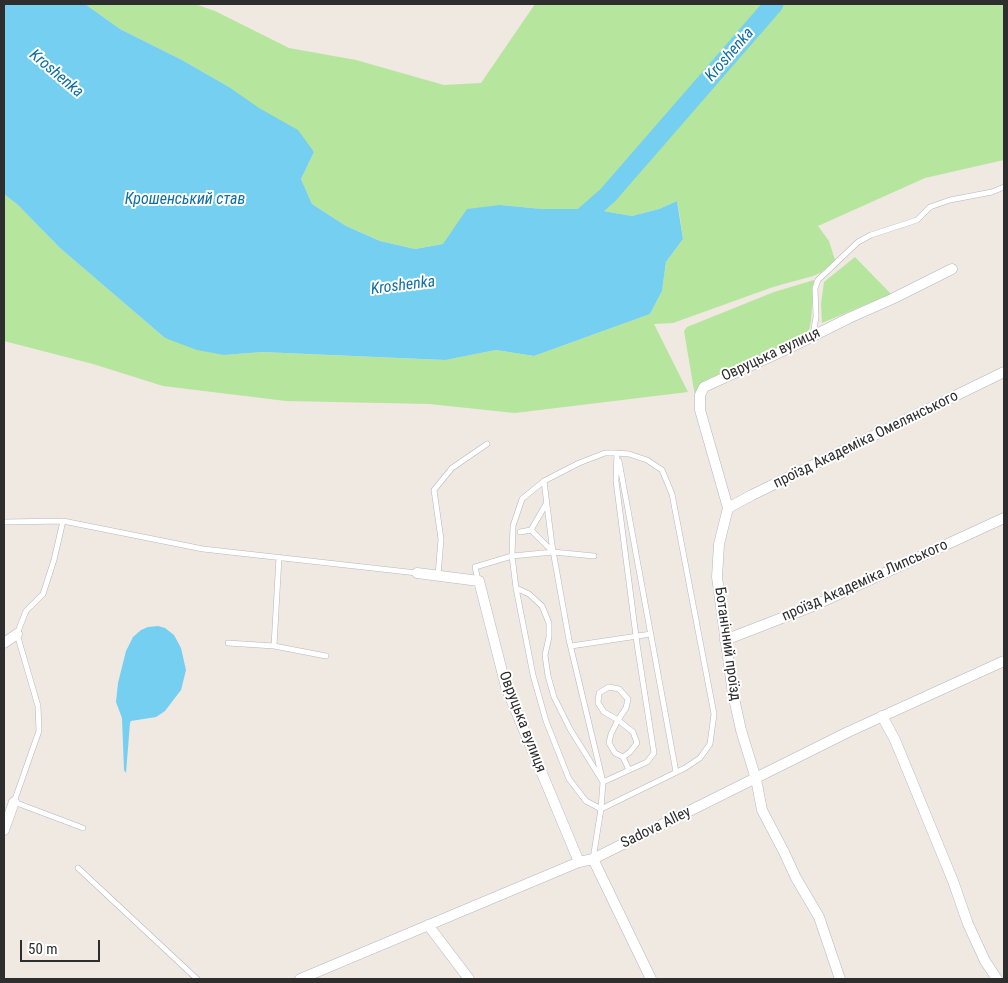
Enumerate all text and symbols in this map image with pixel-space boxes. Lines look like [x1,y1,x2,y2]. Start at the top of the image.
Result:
water label: Kroshenka [702,24,758,86]
water label: Kroshenka [25,46,87,102]
water label: Крошенський став [125,190,245,210]
water label: Kroshenka [370,273,436,299]
street label: Овруцька вулиця [719,324,823,386]
street label: проїзд Академіка Омелянського [771,387,961,493]
street label: проїзд Академіка Липського [779,536,951,626]
street label: Ботанічний проїзд [710,586,744,702]
street label: Овруцька вулиця [494,669,550,775]
street label: Sadova Alley [618,803,694,853]
scale bar [22,930,102,962]
text: 50 m [28,940,58,958]

